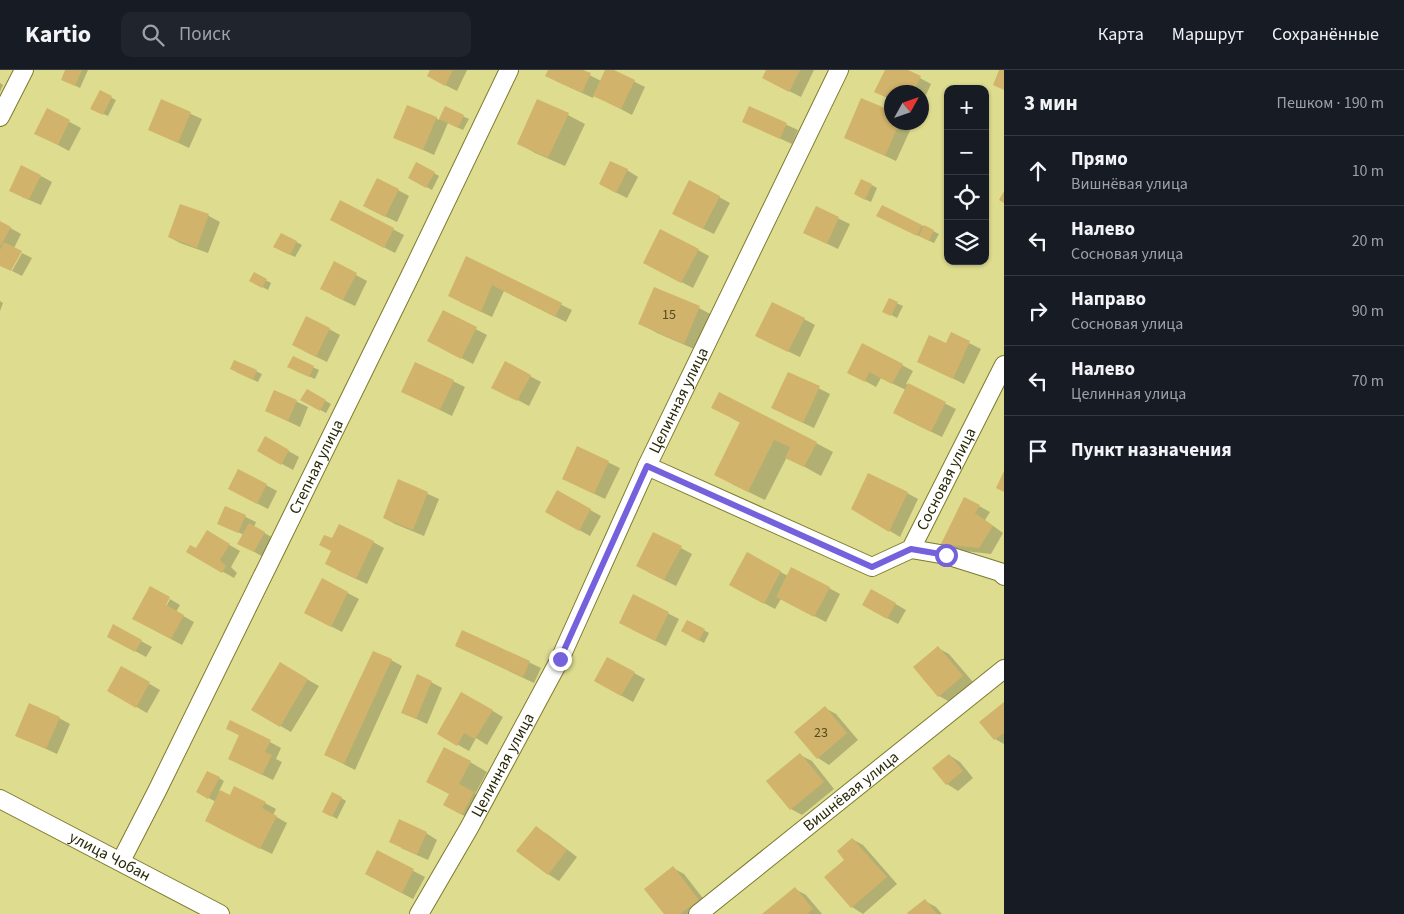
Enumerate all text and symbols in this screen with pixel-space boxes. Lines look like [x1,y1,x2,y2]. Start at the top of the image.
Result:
search box [121,12,471,57]
text: Kartio [25,17,91,52]
icon: search [139,21,167,49]
text: Поиск [179,21,230,48]
text: Карта [1098,22,1144,47]
text: Маршрут [1172,22,1244,47]
text: Сохранённые [1272,22,1379,47]
north arrow [884,85,929,130]
map controls [944,85,989,265]
button: + [944,85,989,130]
text: 3 мин [1024,88,1078,118]
text: Пешком · 190 m [1277,92,1384,114]
button: − [944,130,989,175]
text: Прямо [1071,146,1128,173]
icon: ahead [1024,157,1052,185]
text: 10 m [1352,160,1384,182]
text: Вишнёвая улица [1071,173,1188,195]
button: locate [944,175,989,220]
text: Налево [1071,216,1135,243]
button: layers [944,220,989,265]
icon: left [1024,227,1052,255]
text: 20 m [1352,230,1384,252]
text: Сосновая улица [1071,243,1183,265]
text: Направо [1071,286,1146,313]
icon: right [1024,297,1052,325]
text: 90 m [1352,300,1384,322]
house number: 15 [662,305,676,325]
text: Сосновая улица [1071,313,1183,335]
street label: Целинная улица [644,344,714,457]
text: Налево [1071,356,1135,383]
icon: left [1024,367,1052,395]
text: 70 m [1352,370,1384,392]
text: Целинная улица [1071,383,1186,405]
street label: Степная улица [284,416,349,518]
street label: Сосновая улица [911,424,982,534]
icon: arrive [1024,437,1052,465]
text: Пункт назначения [1071,437,1232,464]
route start [935,544,958,567]
route end [549,648,572,671]
street label: Целинная улица [466,709,540,821]
house number: 23 [814,723,828,743]
street label: Вишнёвая улица [798,746,904,837]
street label: улица Чобан [65,826,154,887]

